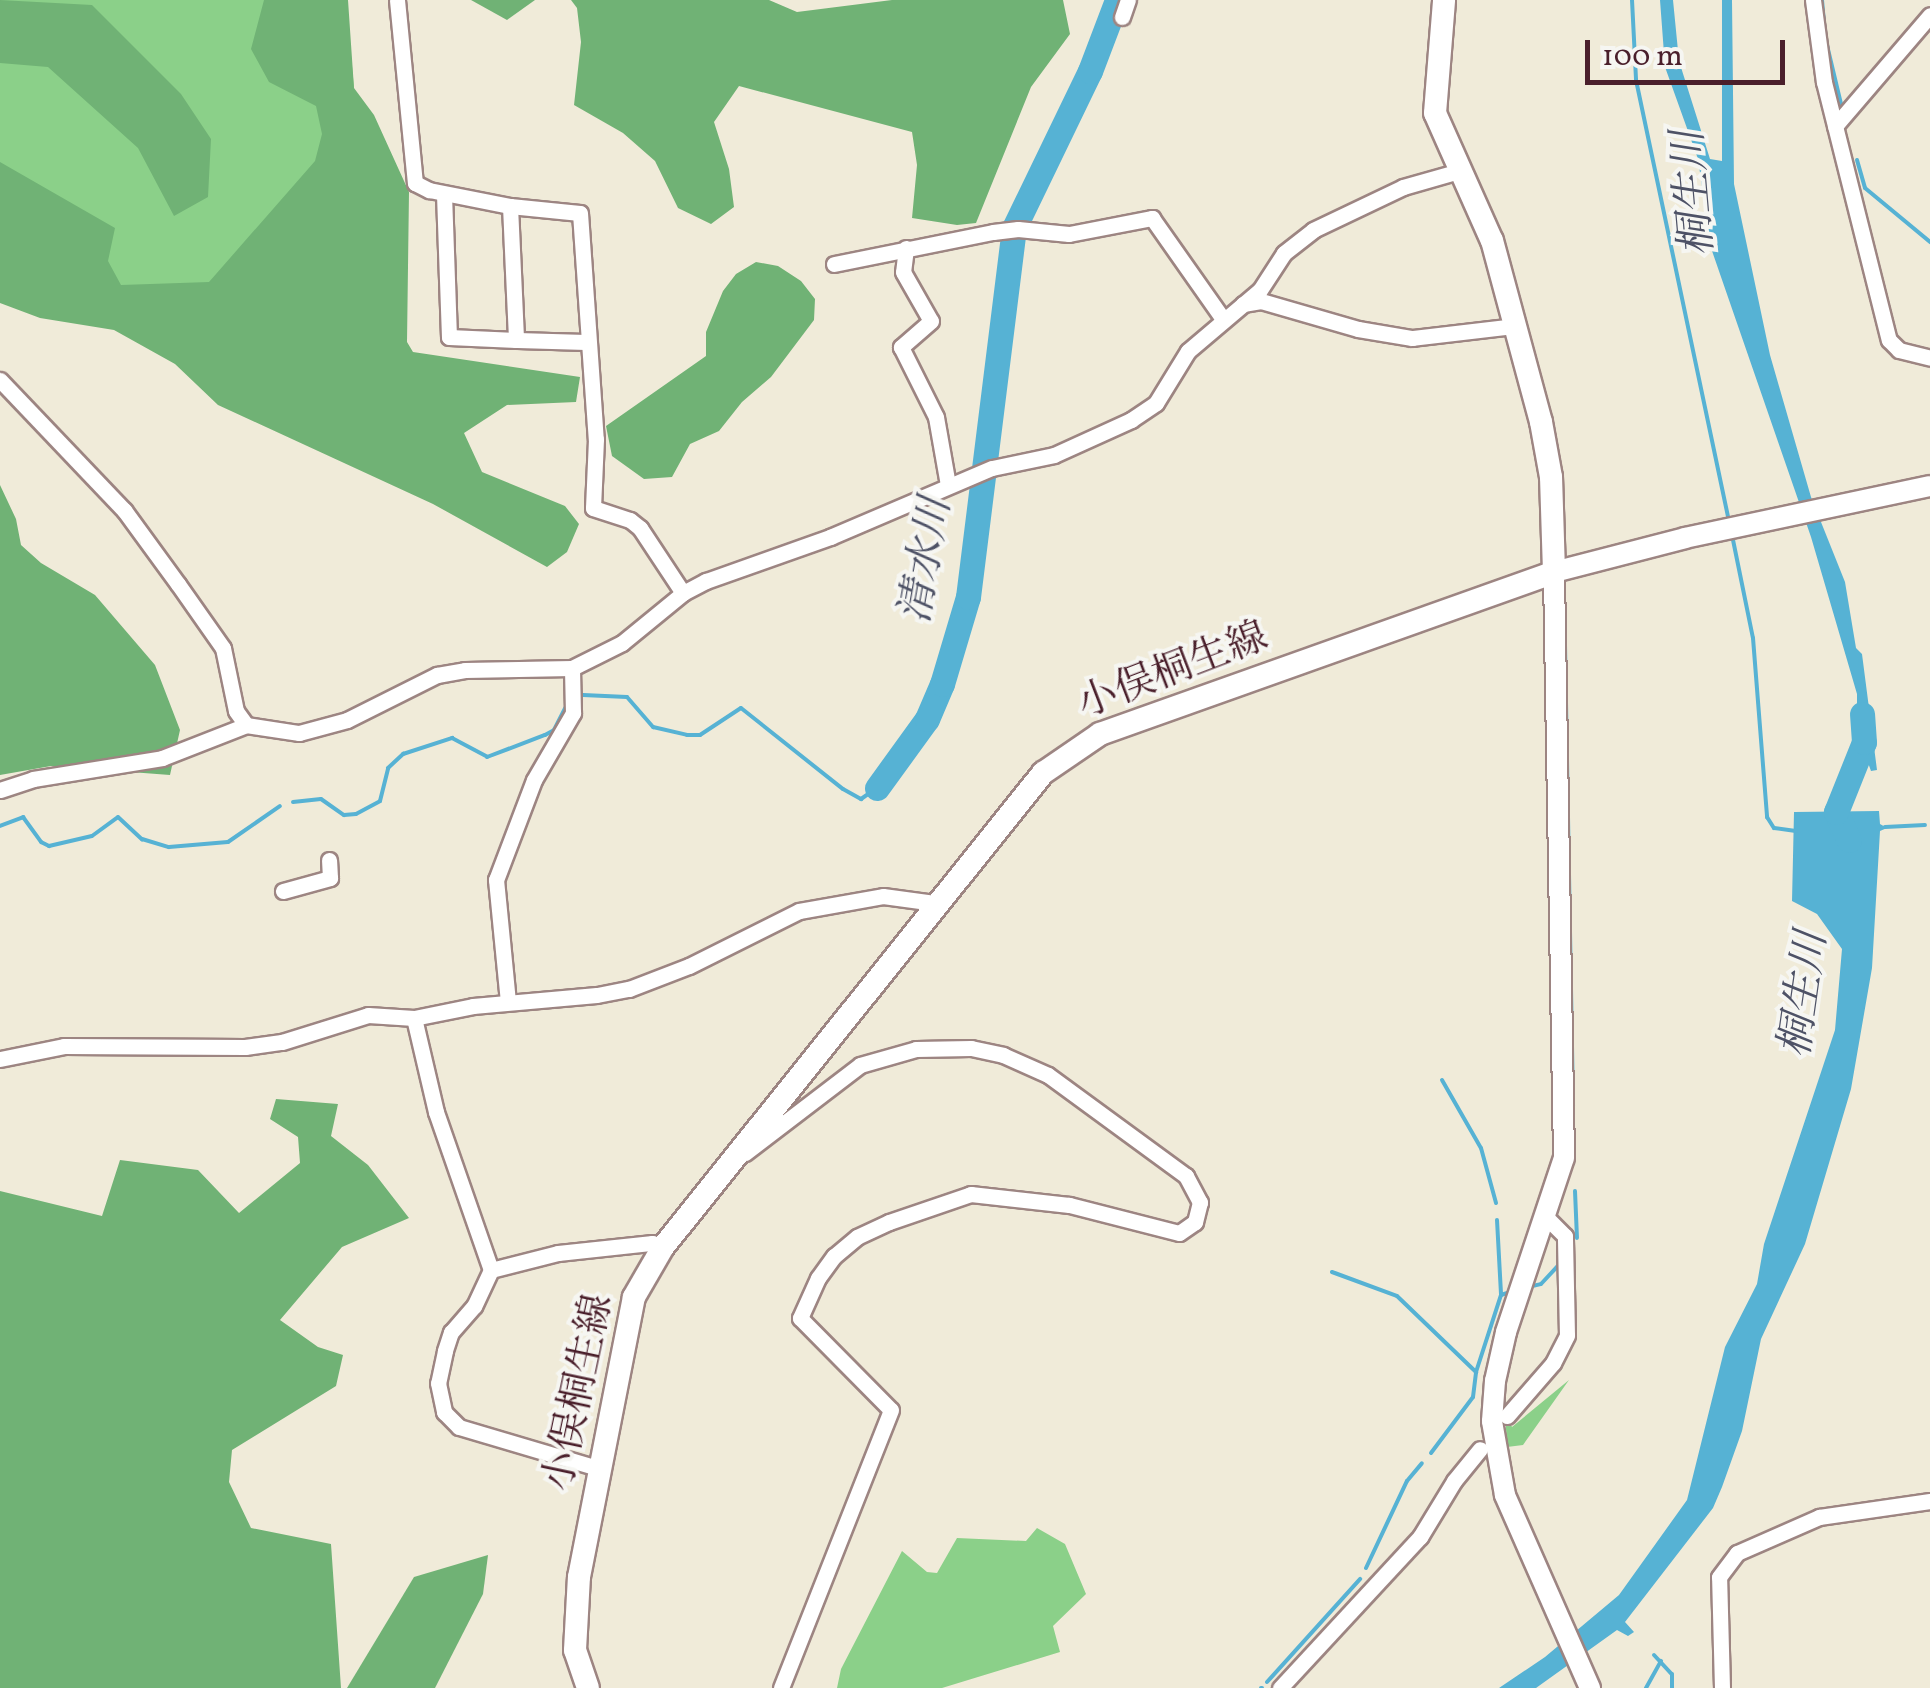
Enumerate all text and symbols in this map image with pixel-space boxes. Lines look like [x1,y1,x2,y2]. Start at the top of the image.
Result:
scale bar [1590,20,1790,82]
text: 100 m [1602,36,1683,78]
water label: 桐生川 [1665,128,1727,258]
water label: 清水川 [892,495,964,627]
street label: 小俣桐生線 [1071,614,1275,730]
water label: 桐生川 [1772,929,1840,1061]
street label: 小俣桐生線 [536,1290,624,1496]

